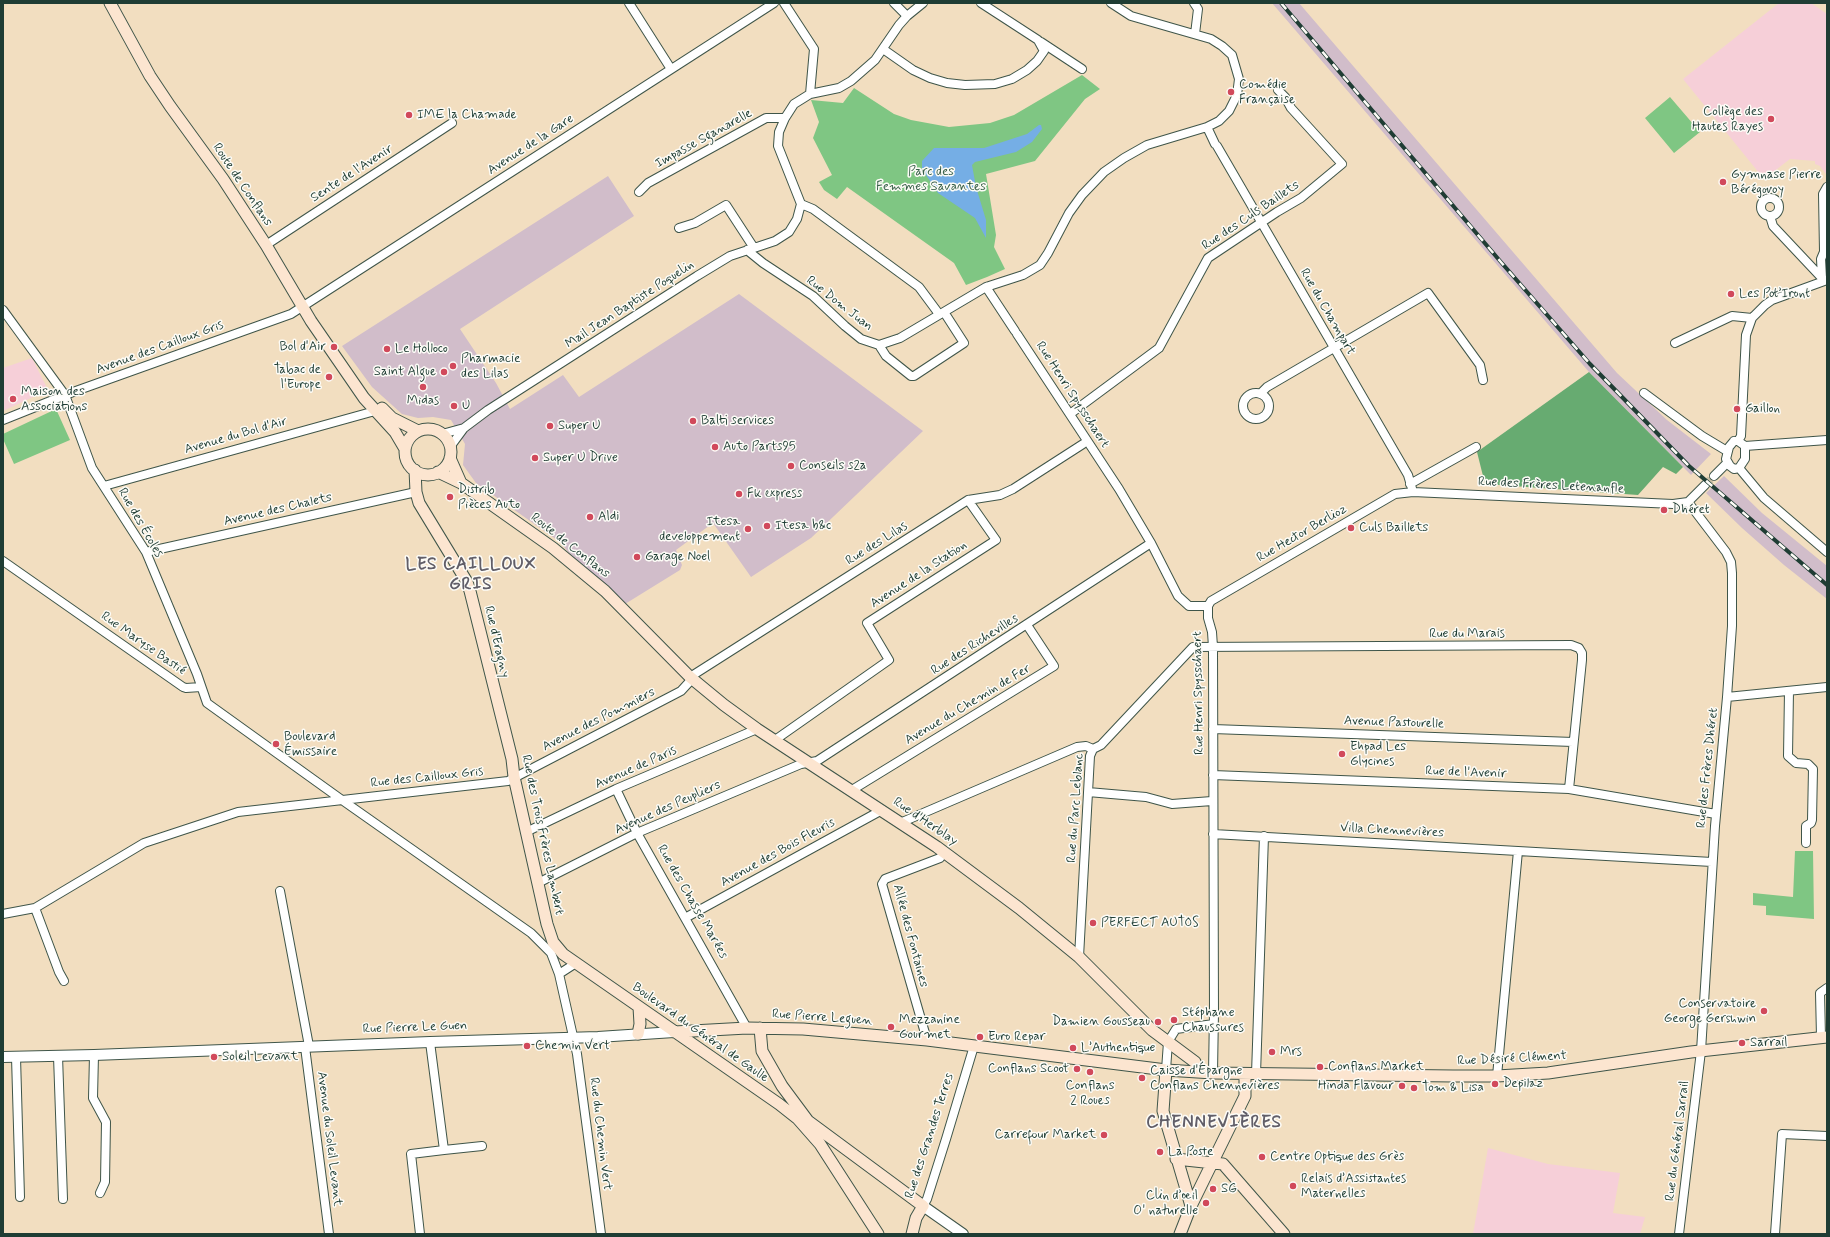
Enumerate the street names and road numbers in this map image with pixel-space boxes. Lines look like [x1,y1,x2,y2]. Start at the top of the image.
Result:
street label: Impasse Sganarelle [653,106,755,172]
street label: Avenue de la Gare [485,111,577,179]
street label: Route de Conflans [209,141,275,229]
street label: Sente de l'Avenir [308,142,396,206]
street label: Rue des Culs Baillets [1199,178,1303,254]
street label: Mail Jean Baptiste Poquelin [563,258,697,352]
street label: Rue du Champart [1296,266,1358,358]
street label: Rue Dom Juan [803,273,875,335]
street label: Avenue des Cailloux Gris [94,318,226,378]
street label: Rue Henri Spysschaert [1032,339,1112,451]
street label: Avenue du Bol d'Air [183,414,289,458]
street label: Rue des Frères Letenanfle [1477,474,1625,498]
street label: Rue des Écoles [114,486,166,560]
street label: Avenue des Chalets [222,490,334,530]
street label: Rue Hector Berlioz [1254,502,1350,566]
street label: Route de Conflans [527,510,613,582]
street label: Rue des Lilas [843,519,911,569]
street label: Avenue de la Station [868,538,970,612]
street label: Rue d'Eragny [480,605,512,679]
street label: Rue Maryse Bastié [98,609,188,679]
street label: Rue des Richevilles [928,611,1022,679]
street label: Rue du Marais [1429,626,1505,642]
street label: Rue Henri Spysschaert [1190,631,1208,755]
street label: Avenue du Chemin de Fer [902,661,1034,749]
street label: Avenue des Pommiers [540,685,658,755]
street label: Rue des Frères Dhéret [1694,707,1722,829]
street label: Avenue Pastourelle [1344,713,1444,733]
street label: Avenue de Paris [593,743,679,793]
street label: Rue des Trois Frères Lambert [517,753,567,917]
street label: Rue du Parc Leblanc [1064,753,1088,863]
street label: Rue des Cailloux Gris [370,764,484,792]
street label: Rue de l'Avenir [1425,764,1507,782]
street label: Avenue des Peupliers [613,778,723,838]
street label: Rue d'Herblay [890,795,960,849]
street label: Avenue des Bois Fleuris [718,815,838,891]
street label: Villa Chennevières [1340,820,1444,842]
street label: Rue des Chasse Marées [653,842,731,962]
street label: Allée des Fontaines [889,883,931,989]
street label: Boulevard du Général de Gaulle [629,980,771,1086]
street label: Rue Pierre Leguen [771,1007,873,1029]
street label: Rue Pierre Le Guen [362,1018,468,1038]
street label: Rue Désiré Clément [1457,1048,1567,1070]
street label: Avenue du Soleil Levant [313,1071,345,1207]
street label: Rue des Grandes Terres [902,1071,958,1201]
street label: Rue du Chemin Vert [585,1077,615,1191]
street label: Rue du Général Sarrail [1663,1080,1693,1202]

